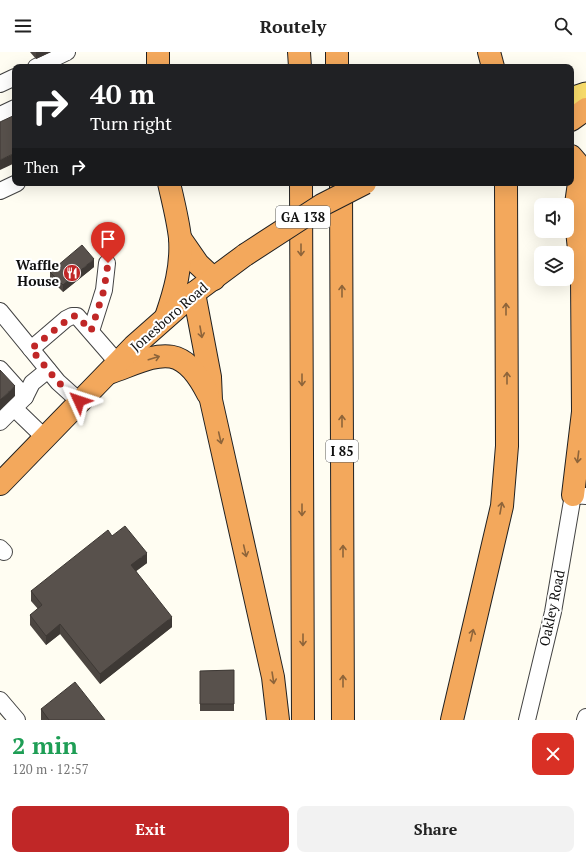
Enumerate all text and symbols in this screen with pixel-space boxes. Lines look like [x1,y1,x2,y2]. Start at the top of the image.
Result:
text: Routely [260,14,326,38]
icon: menu [12,15,34,37]
icon: search [552,15,574,37]
text: 40 m [90,75,155,112]
icon: right [24,80,76,132]
text: Turn right [90,111,172,135]
icon: right [67,156,89,178]
text: Then [24,157,59,177]
map controls [534,198,574,286]
button: sound [534,198,574,238]
road number: GA 138 [276,206,330,228]
pin [91,222,125,263]
icon: arrive [97,228,119,250]
one-way arrow [297,243,305,256]
button: layers [534,246,574,286]
place label: Waffle House [16,255,59,290]
restaurant icon: Waffle House [62,263,82,283]
street label: Jonesboro Road [126,277,212,356]
one-way arrow [338,285,346,298]
one-way arrow [502,303,510,316]
one-way arrow [198,325,206,338]
one-way arrow [148,354,161,361]
one-way arrow [503,372,511,385]
one-way arrow [298,373,306,386]
position arrow [58,380,100,422]
one-way arrow [338,415,346,428]
one-way arrow [216,431,224,444]
road number: I 85 [326,440,358,462]
one-way arrow [574,450,581,463]
one-way arrow [498,502,506,515]
one-way arrow [298,503,306,516]
one-way arrow [241,544,249,557]
one-way arrow [339,545,346,558]
street label: Oakley Road [534,568,569,648]
one-way arrow [469,628,477,641]
one-way arrow [299,633,307,646]
one-way arrow [269,671,277,684]
one-way arrow [339,675,347,688]
text: 2 min [12,729,78,761]
button: close [532,733,574,775]
text: 120 m · 12:57 [12,760,89,778]
button: Exit [12,806,289,852]
button: Share [297,806,574,852]

